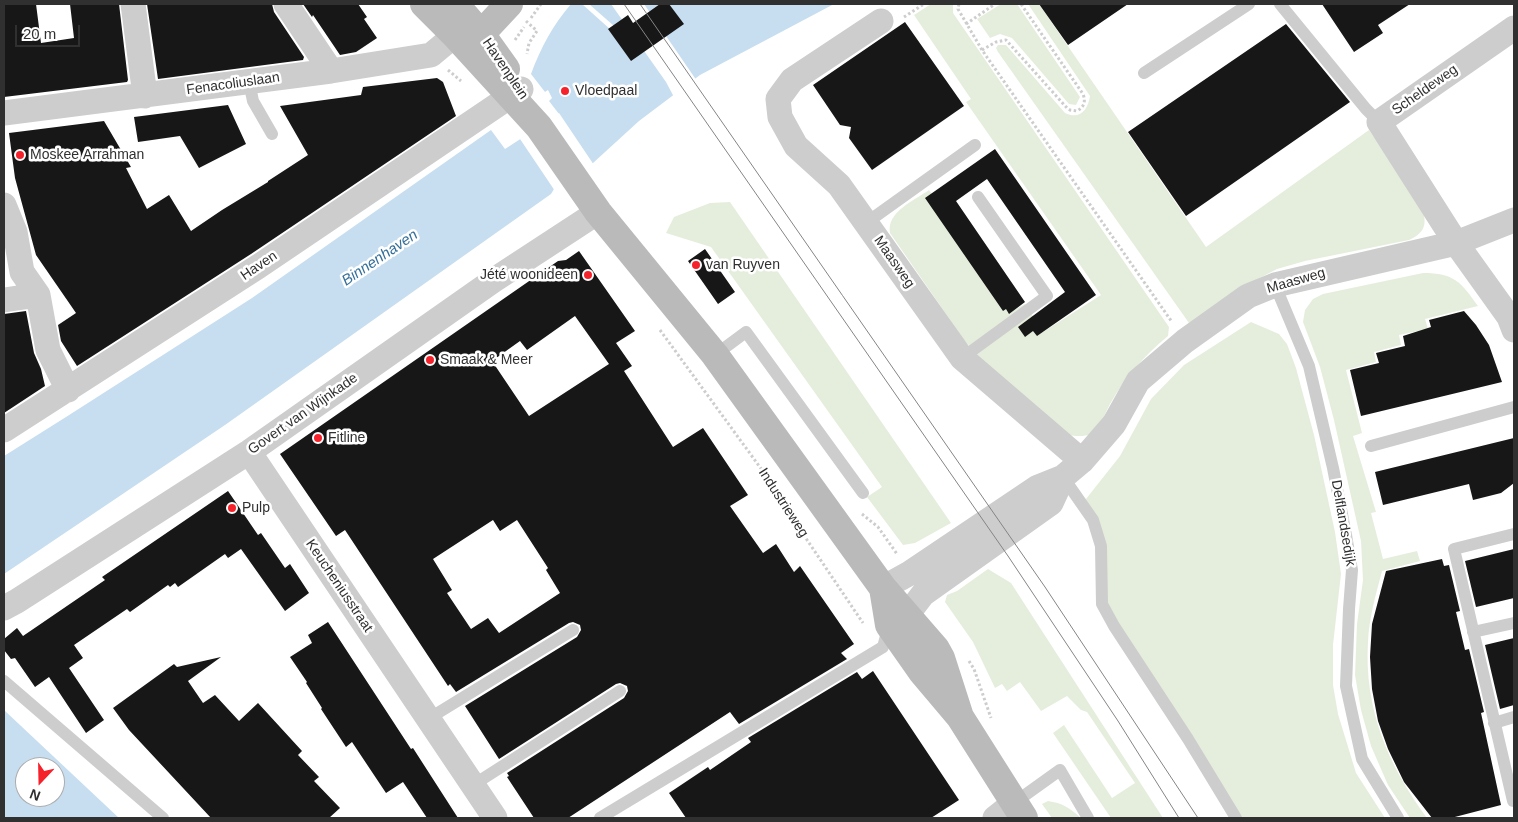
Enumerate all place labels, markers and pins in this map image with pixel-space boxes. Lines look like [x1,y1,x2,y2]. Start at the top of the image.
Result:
place label: Vloedpaal [575,83,637,99]
marker: Vloedpaal [559,85,571,97]
place label: Moskee Arrahman [30,147,144,163]
marker: Moskee Arrahman [14,149,26,161]
place label: van Ruyven [706,257,780,273]
marker: van Ruyven [690,259,702,271]
place label: Jété woonideen [480,267,578,283]
marker: Jété woonideen [582,269,594,281]
place label: Smaak & Meer [440,352,533,368]
marker: Smaak & Meer [424,354,436,366]
place label: Fitline [328,430,365,446]
marker: Fitline [312,432,324,444]
place label: Pulp [242,500,270,516]
marker: Pulp [226,502,238,514]

